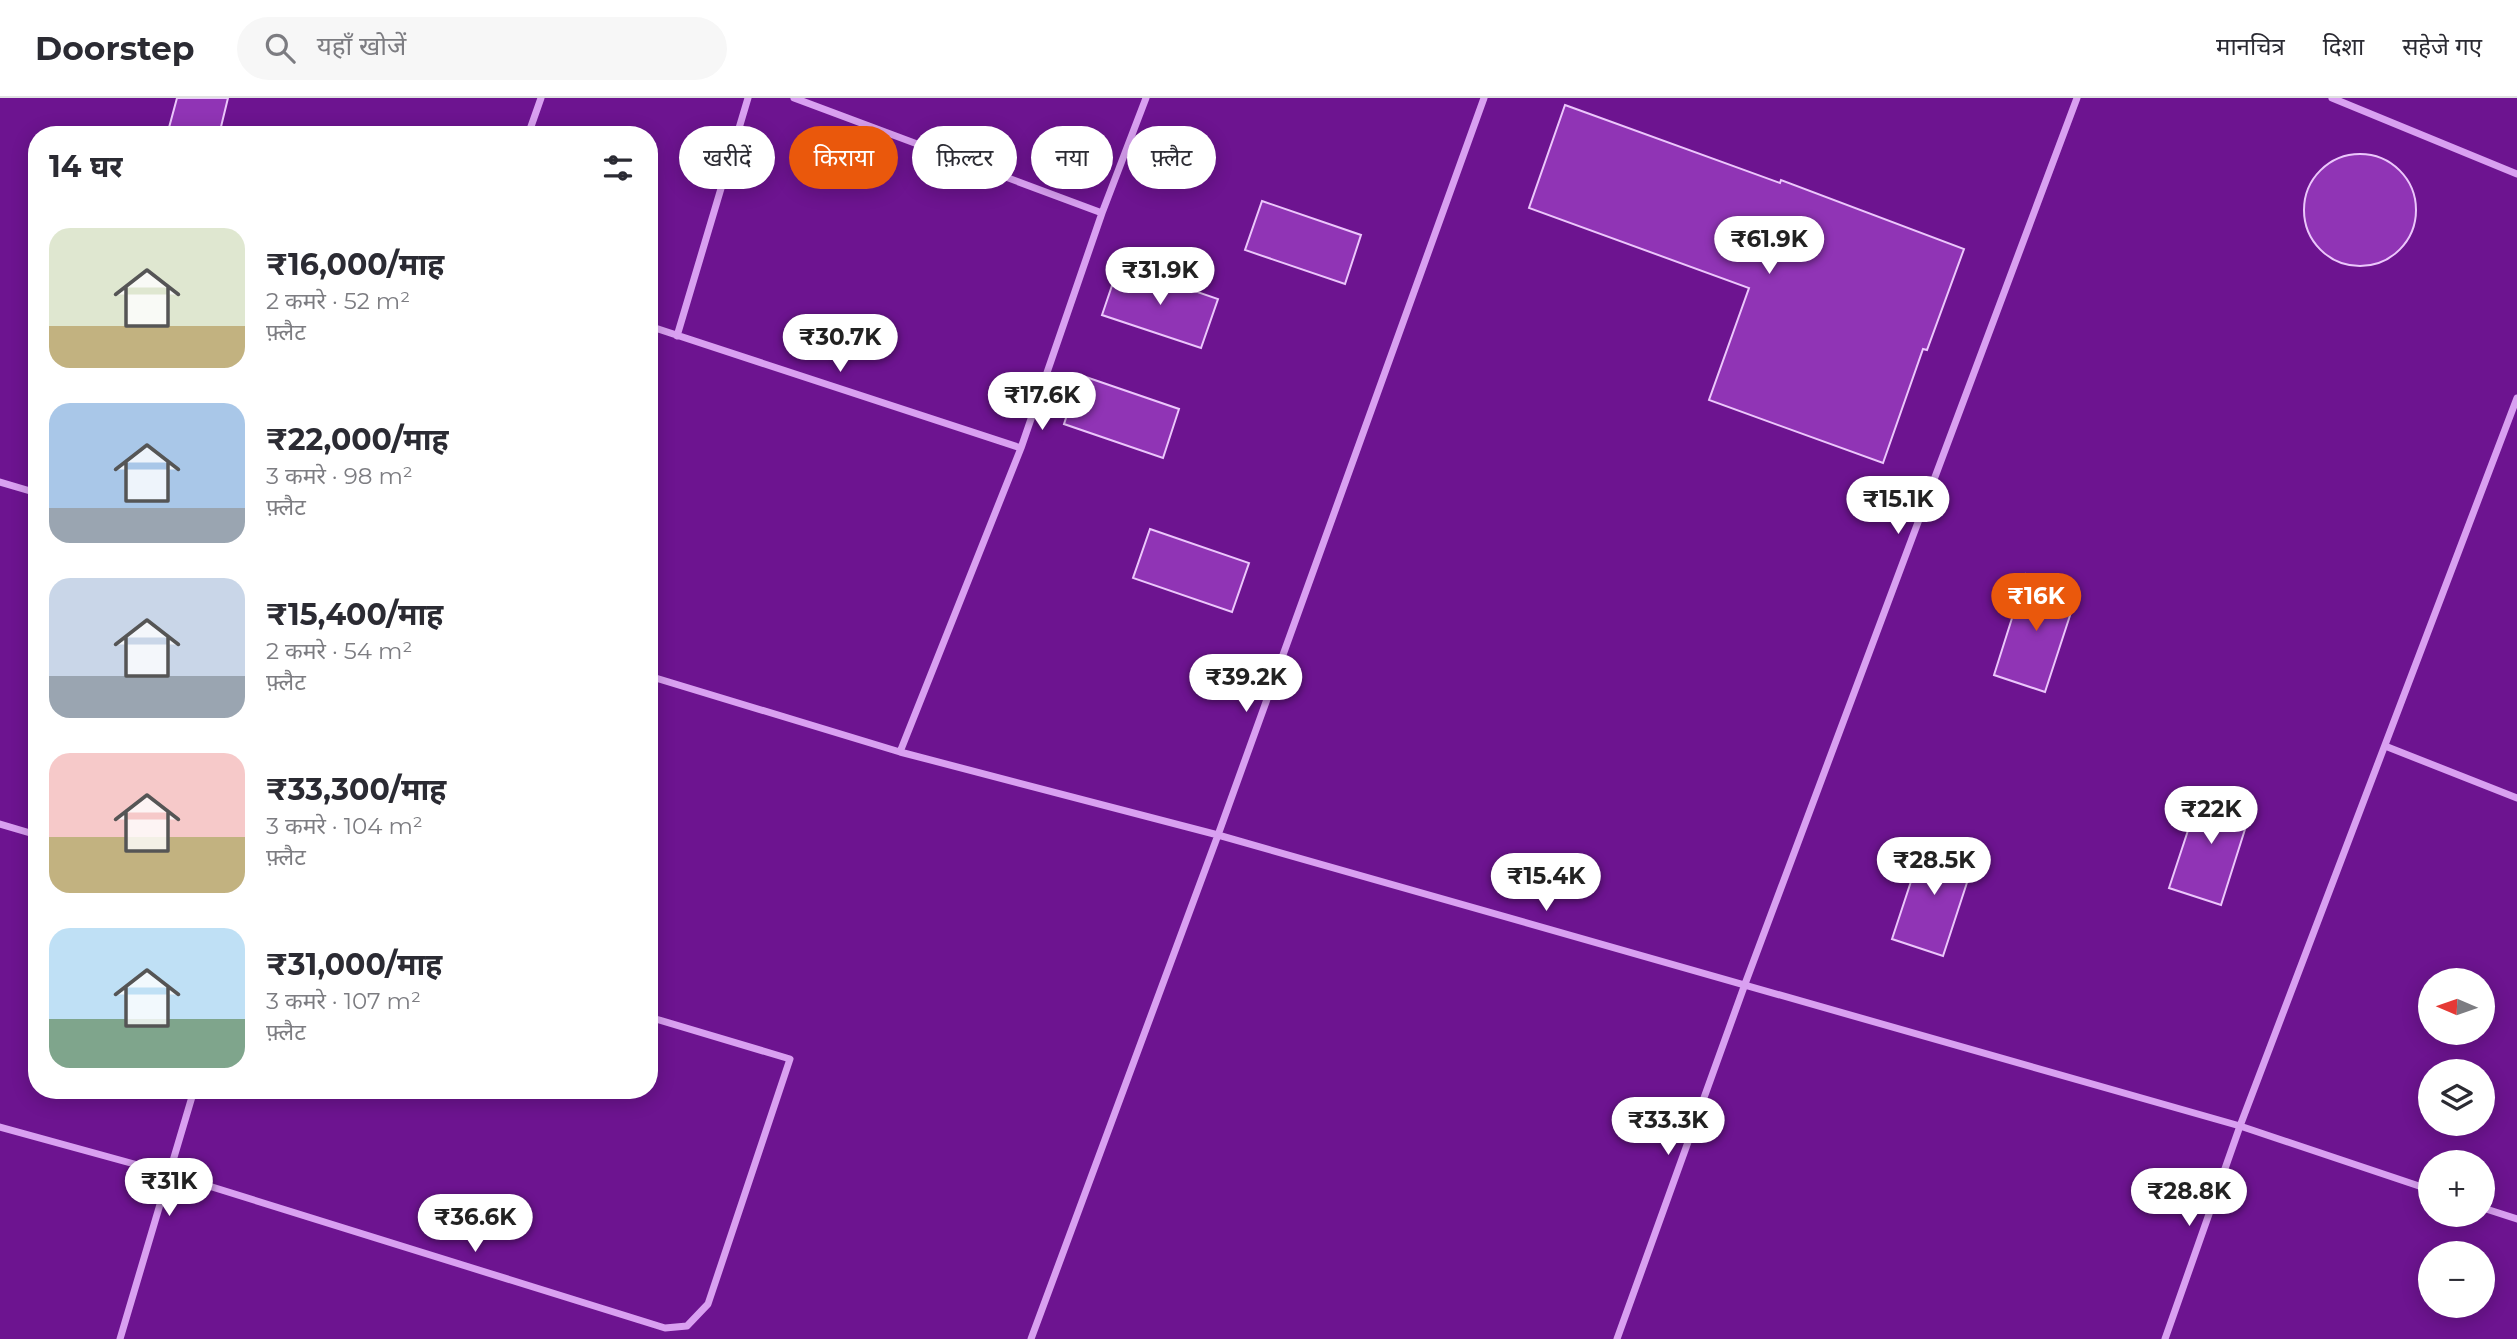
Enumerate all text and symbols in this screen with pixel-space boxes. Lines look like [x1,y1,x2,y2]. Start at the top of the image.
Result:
search box [237,17,727,80]
text: Doorstep [35,28,195,68]
icon: search [261,29,299,67]
text: यहाँ खोजें [317,30,406,62]
text: मानचित्र [2216,32,2285,61]
text: दिशा [2323,32,2364,61]
text: सहेजे गए [2402,32,2482,61]
chip: खरीदें [679,126,775,189]
chip: किराया [789,126,898,189]
chip: फ़िल्टर [912,126,1017,189]
chip: नया [1031,126,1113,189]
chip: फ़्लैट [1127,126,1216,189]
text: 14 घर [49,148,123,185]
icon: filters [599,149,637,187]
pin: ₹61.9K [1712,216,1826,276]
text: ₹61.9K [1730,225,1808,253]
text: ₹16,000/माह [266,246,444,283]
pin: ₹31.9K [1103,248,1217,307]
icon: home [105,256,189,340]
text: ₹31.9K [1122,256,1198,284]
text: 2 कमरे · 52 m² [266,287,410,315]
pin: ₹30.7K [783,314,897,374]
text: फ़्लैट [266,318,306,346]
text: ₹30.7K [799,323,881,351]
pin: ₹17.6K [985,372,1099,432]
text: ₹17.6K [1004,381,1080,409]
text: ₹22,000/माह [266,421,449,458]
icon: home [105,431,189,515]
text: 3 कमरे · 98 m² [266,462,413,490]
pin: ₹15.1K [1841,476,1955,536]
text: ₹15.1K [1862,485,1934,513]
text: फ़्लैट [266,493,306,521]
pin: ₹16K [1995,574,2077,633]
text: ₹16K [2007,582,2065,610]
text: ₹15,400/माह [266,596,443,633]
icon: home [105,606,189,690]
text: 2 कमरे · 54 m² [266,637,412,665]
pin: ₹39.2K [1189,654,1303,714]
text: ₹39.2K [1205,663,1287,691]
text: फ़्लैट [266,668,306,696]
text: ₹33,300/माह [266,771,446,808]
icon: home [105,781,189,865]
pin: ₹22K [2170,786,2252,846]
text: ₹22K [2181,795,2241,823]
text: 3 कमरे · 104 m² [266,812,423,840]
pin: ₹28.5K [1877,838,1991,897]
text: फ़्लैट [266,843,306,871]
text: ₹28.5K [1893,846,1975,874]
pin: ₹15.4K [1489,854,1603,913]
text: ₹15.4K [1507,862,1585,890]
text: ₹31,000/माह [266,946,442,983]
icon: home [105,956,189,1040]
north arrow [2418,968,2496,1045]
map controls [2418,968,2495,1318]
text: 3 कमरे · 107 m² [266,987,421,1015]
text: फ़्लैट [266,1018,306,1046]
button: layers [2418,1059,2495,1136]
pin: ₹33.3K [1611,1098,1725,1157]
text: ₹33.3K [1628,1106,1708,1134]
button: + [2418,1150,2495,1227]
pin: ₹31K [128,1158,210,1218]
text: ₹31K [141,1167,197,1195]
pin: ₹28.8K [2132,1168,2246,1228]
text: ₹28.8K [2147,1177,2231,1205]
pin: ₹36.6K [418,1194,532,1254]
text: ₹36.6K [434,1203,516,1231]
button: − [2418,1241,2495,1318]

